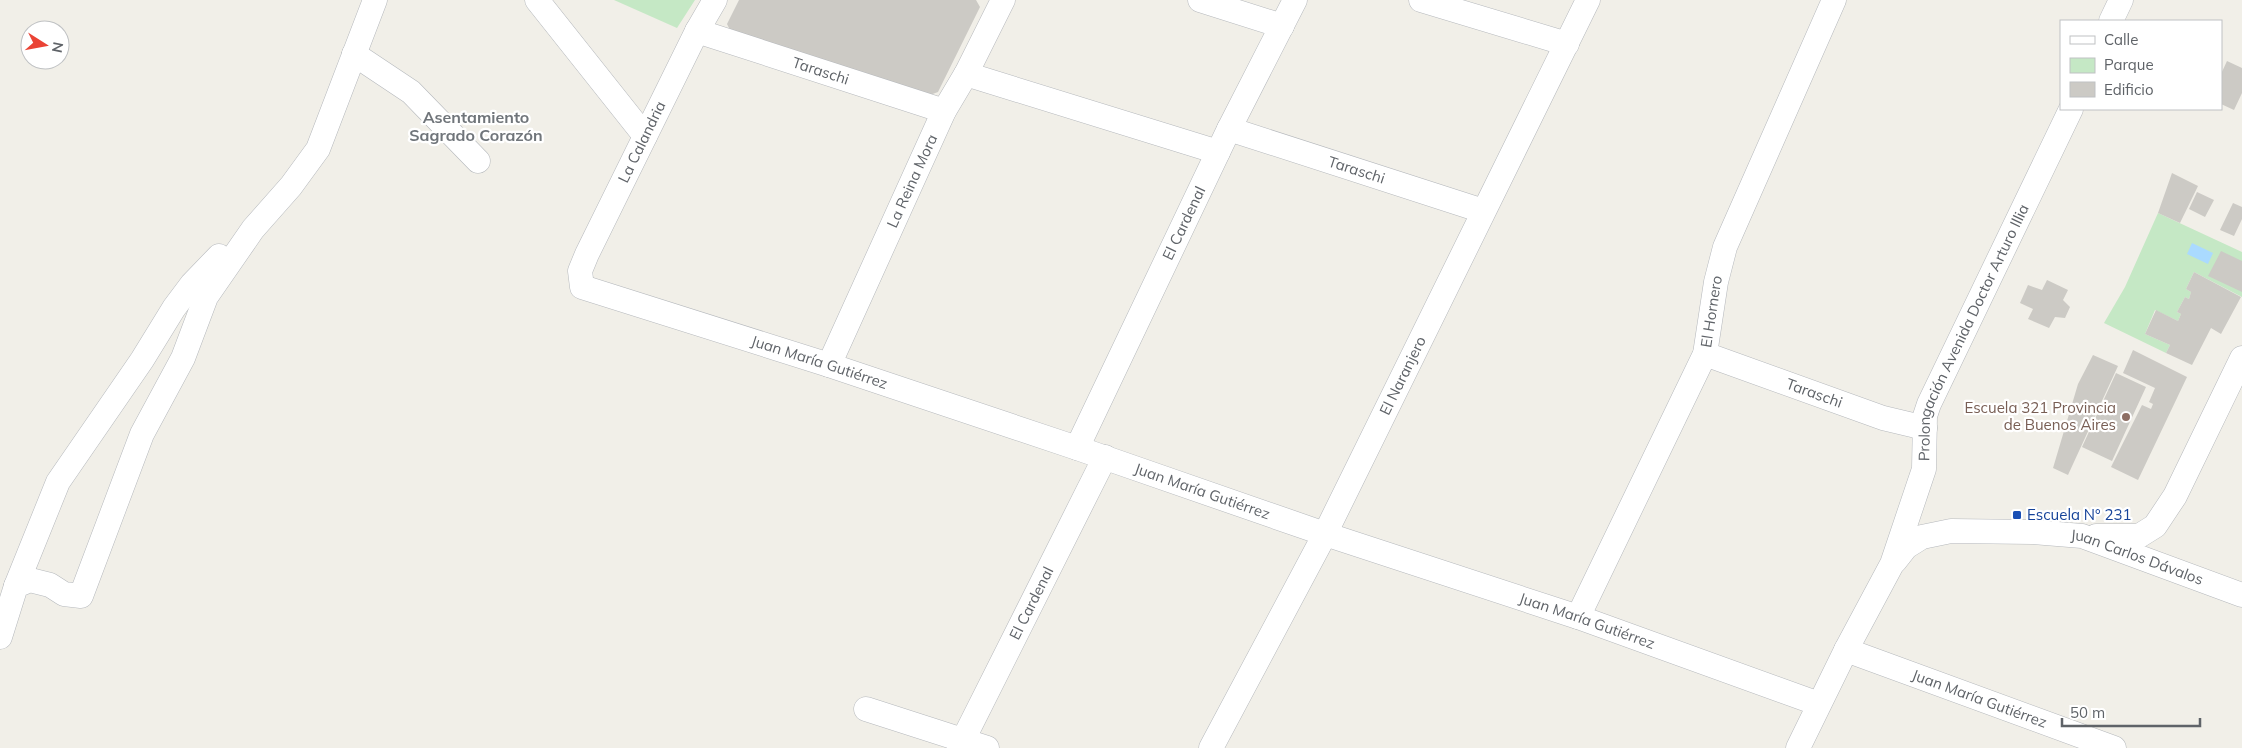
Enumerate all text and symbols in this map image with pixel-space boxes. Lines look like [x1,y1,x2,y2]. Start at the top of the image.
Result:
north arrow [20,20,70,70]
legend [2060,20,2222,110]
text: Calle [2104,30,2138,49]
text: N [48,41,68,54]
street label: Taraschi [790,53,852,89]
text: Parque [2104,55,2154,74]
text: Edificio [2104,80,2154,99]
street label: La Calandria [614,98,669,186]
district label: Asentamiento Sagrado Corazón [409,107,543,145]
street label: La Reina Mora [882,131,941,231]
street label: Taraschi [1326,152,1387,188]
street label: El Cardenal [1158,183,1209,263]
street label: Prolongación Avenida Doctor Arturo Illia [1914,201,2033,461]
street label: El Hornero [1696,273,1726,349]
street label: Juan María Gutiérrez [749,331,890,393]
street label: El Naranjero [1375,333,1430,418]
street label: Taraschi [1784,374,1845,412]
place label: Escuela 321 Provincia de Buenos Aires [1964,398,2116,434]
marker: Escuela 321 Provincia de Buenos Aires [2120,411,2132,423]
street label: Juan María Gutiérrez [1132,459,1273,523]
place label: Escuela N° 231 [2027,505,2132,524]
marker: Escuela N° 231 [2011,509,2023,521]
street label: Juan Carlos Dávalos [2070,525,2206,589]
street label: El Cardenal [1005,563,1057,643]
street label: Juan María Gutiérrez [1517,588,1658,653]
street label: Juan María Gutiérrez [1909,665,2050,732]
scale bar [2062,696,2200,728]
text: 50 m [2070,703,2105,722]

